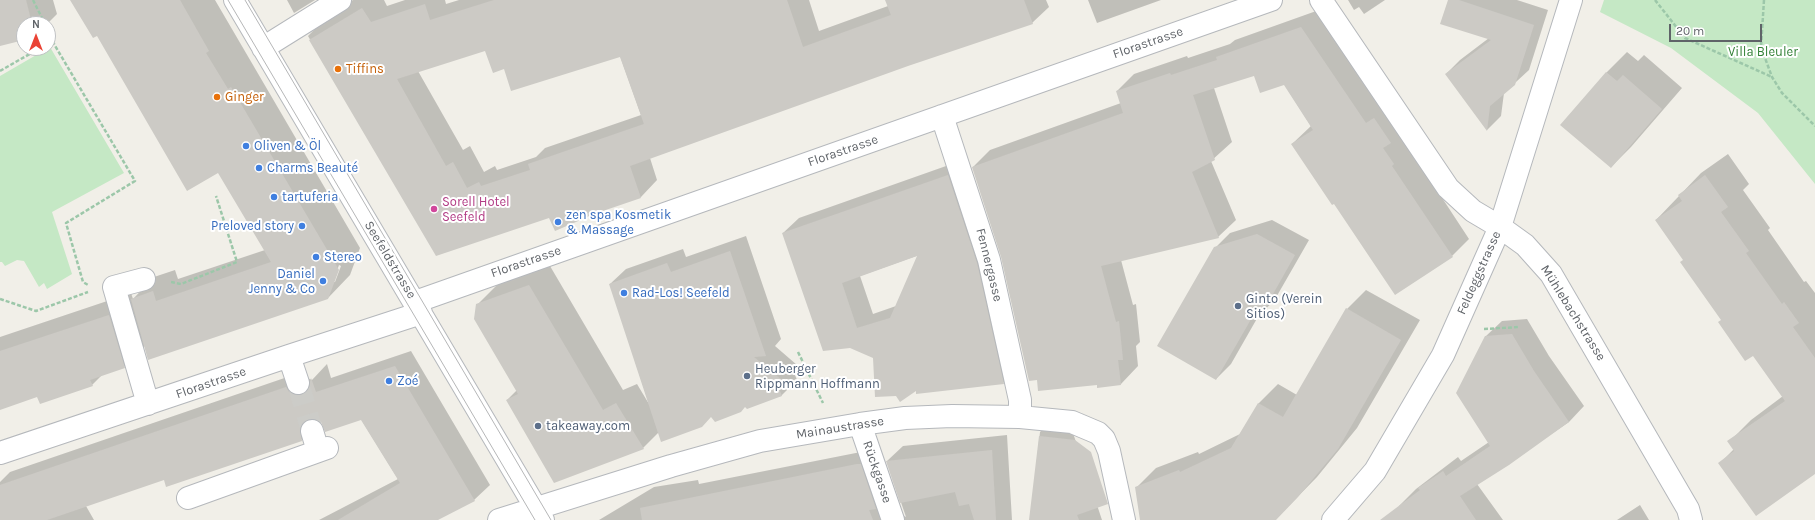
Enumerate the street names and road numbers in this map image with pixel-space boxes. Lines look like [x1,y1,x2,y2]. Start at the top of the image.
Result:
street label: Florastrasse [1111,24,1185,62]
street label: Florastrasse [806,132,880,170]
street label: Seefeldstrasse [361,218,419,302]
street label: Fennergasse [972,227,1006,303]
street label: Feldeggstrasse [1454,229,1504,317]
street label: Florastrasse [489,243,563,281]
street label: Mühlebachstrasse [1537,262,1609,364]
street label: Florastrasse [174,364,248,402]
street label: Mainaustrasse [795,413,885,443]
street label: Rückgasse [859,439,895,505]

